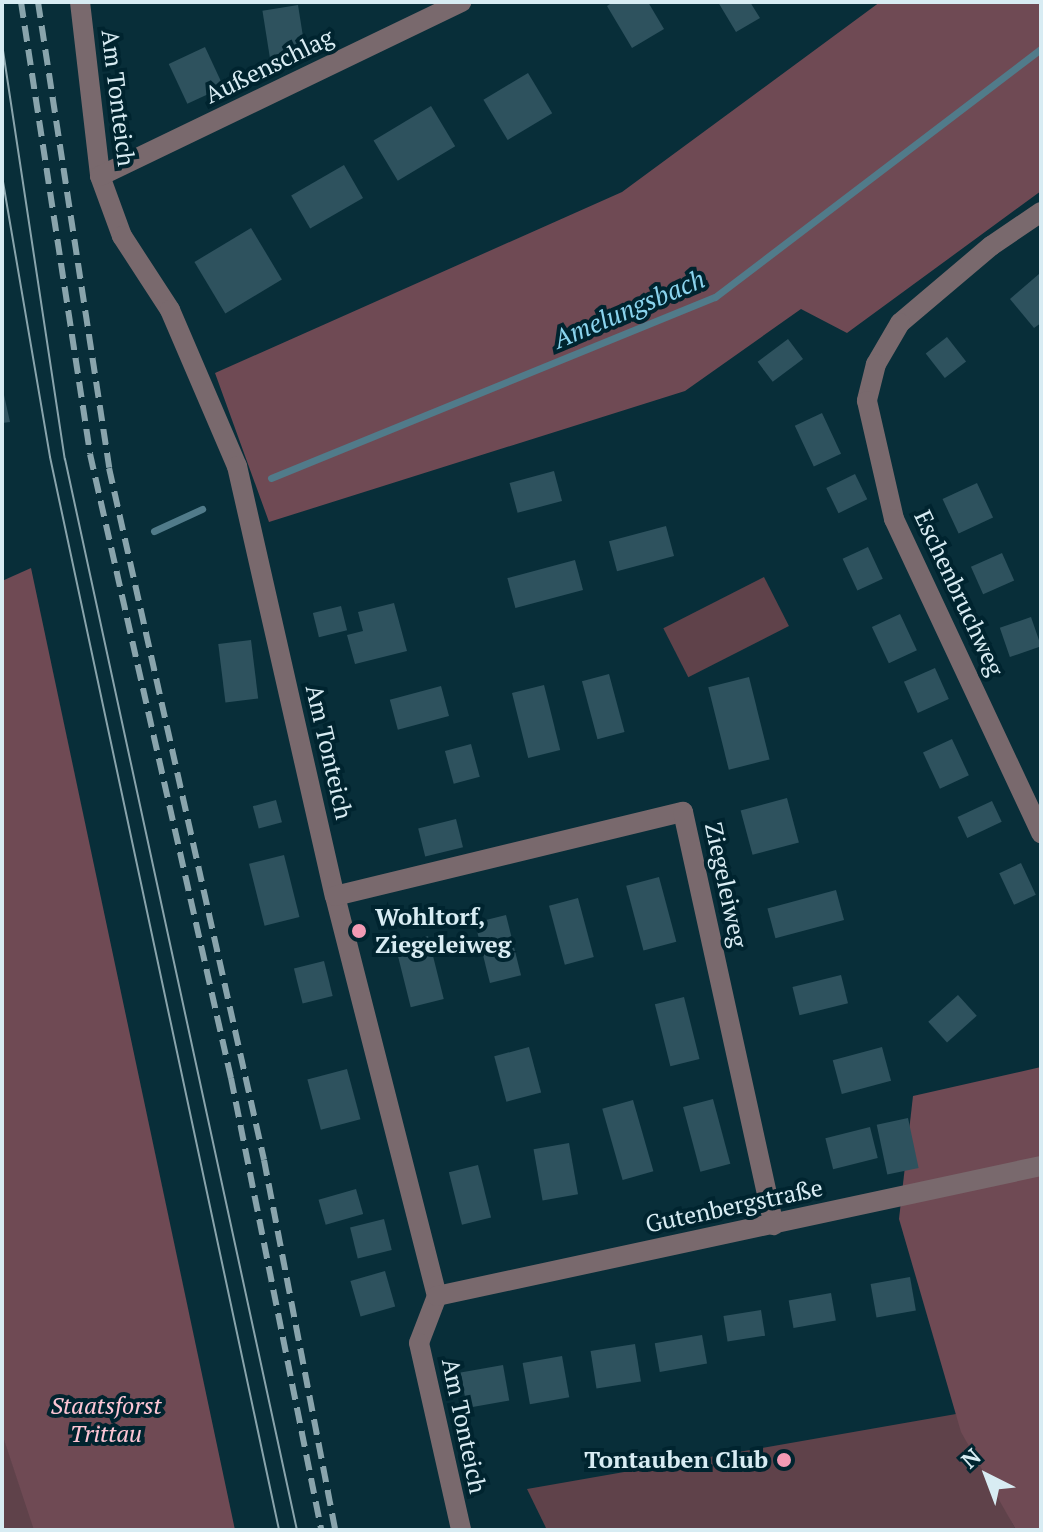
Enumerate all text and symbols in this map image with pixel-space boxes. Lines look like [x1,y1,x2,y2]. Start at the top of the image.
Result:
street label: Außenschlag [200,22,338,110]
street label: Am Tonteich [95,28,141,168]
water label: Amelungsbach [548,263,710,355]
street label: Eschenbruchweg [908,506,1010,680]
street label: Am Tonteich [300,682,358,822]
street label: Ziegeleiweg [699,820,753,950]
place label: Wohltorf, Ziegeleiweg [375,903,511,959]
marker: Wohltorf, Ziegeleiweg [350,922,368,940]
street label: Gutenbergstraße [643,1173,825,1239]
street label: Am Tonteich [436,1356,492,1496]
park label: Staatsforst Trittau [50,1392,162,1448]
north arrow [947,1436,1027,1516]
text: N [955,1441,987,1474]
place label: Tontauben Club [584,1446,768,1474]
marker: Tontauben Club [775,1451,793,1469]

